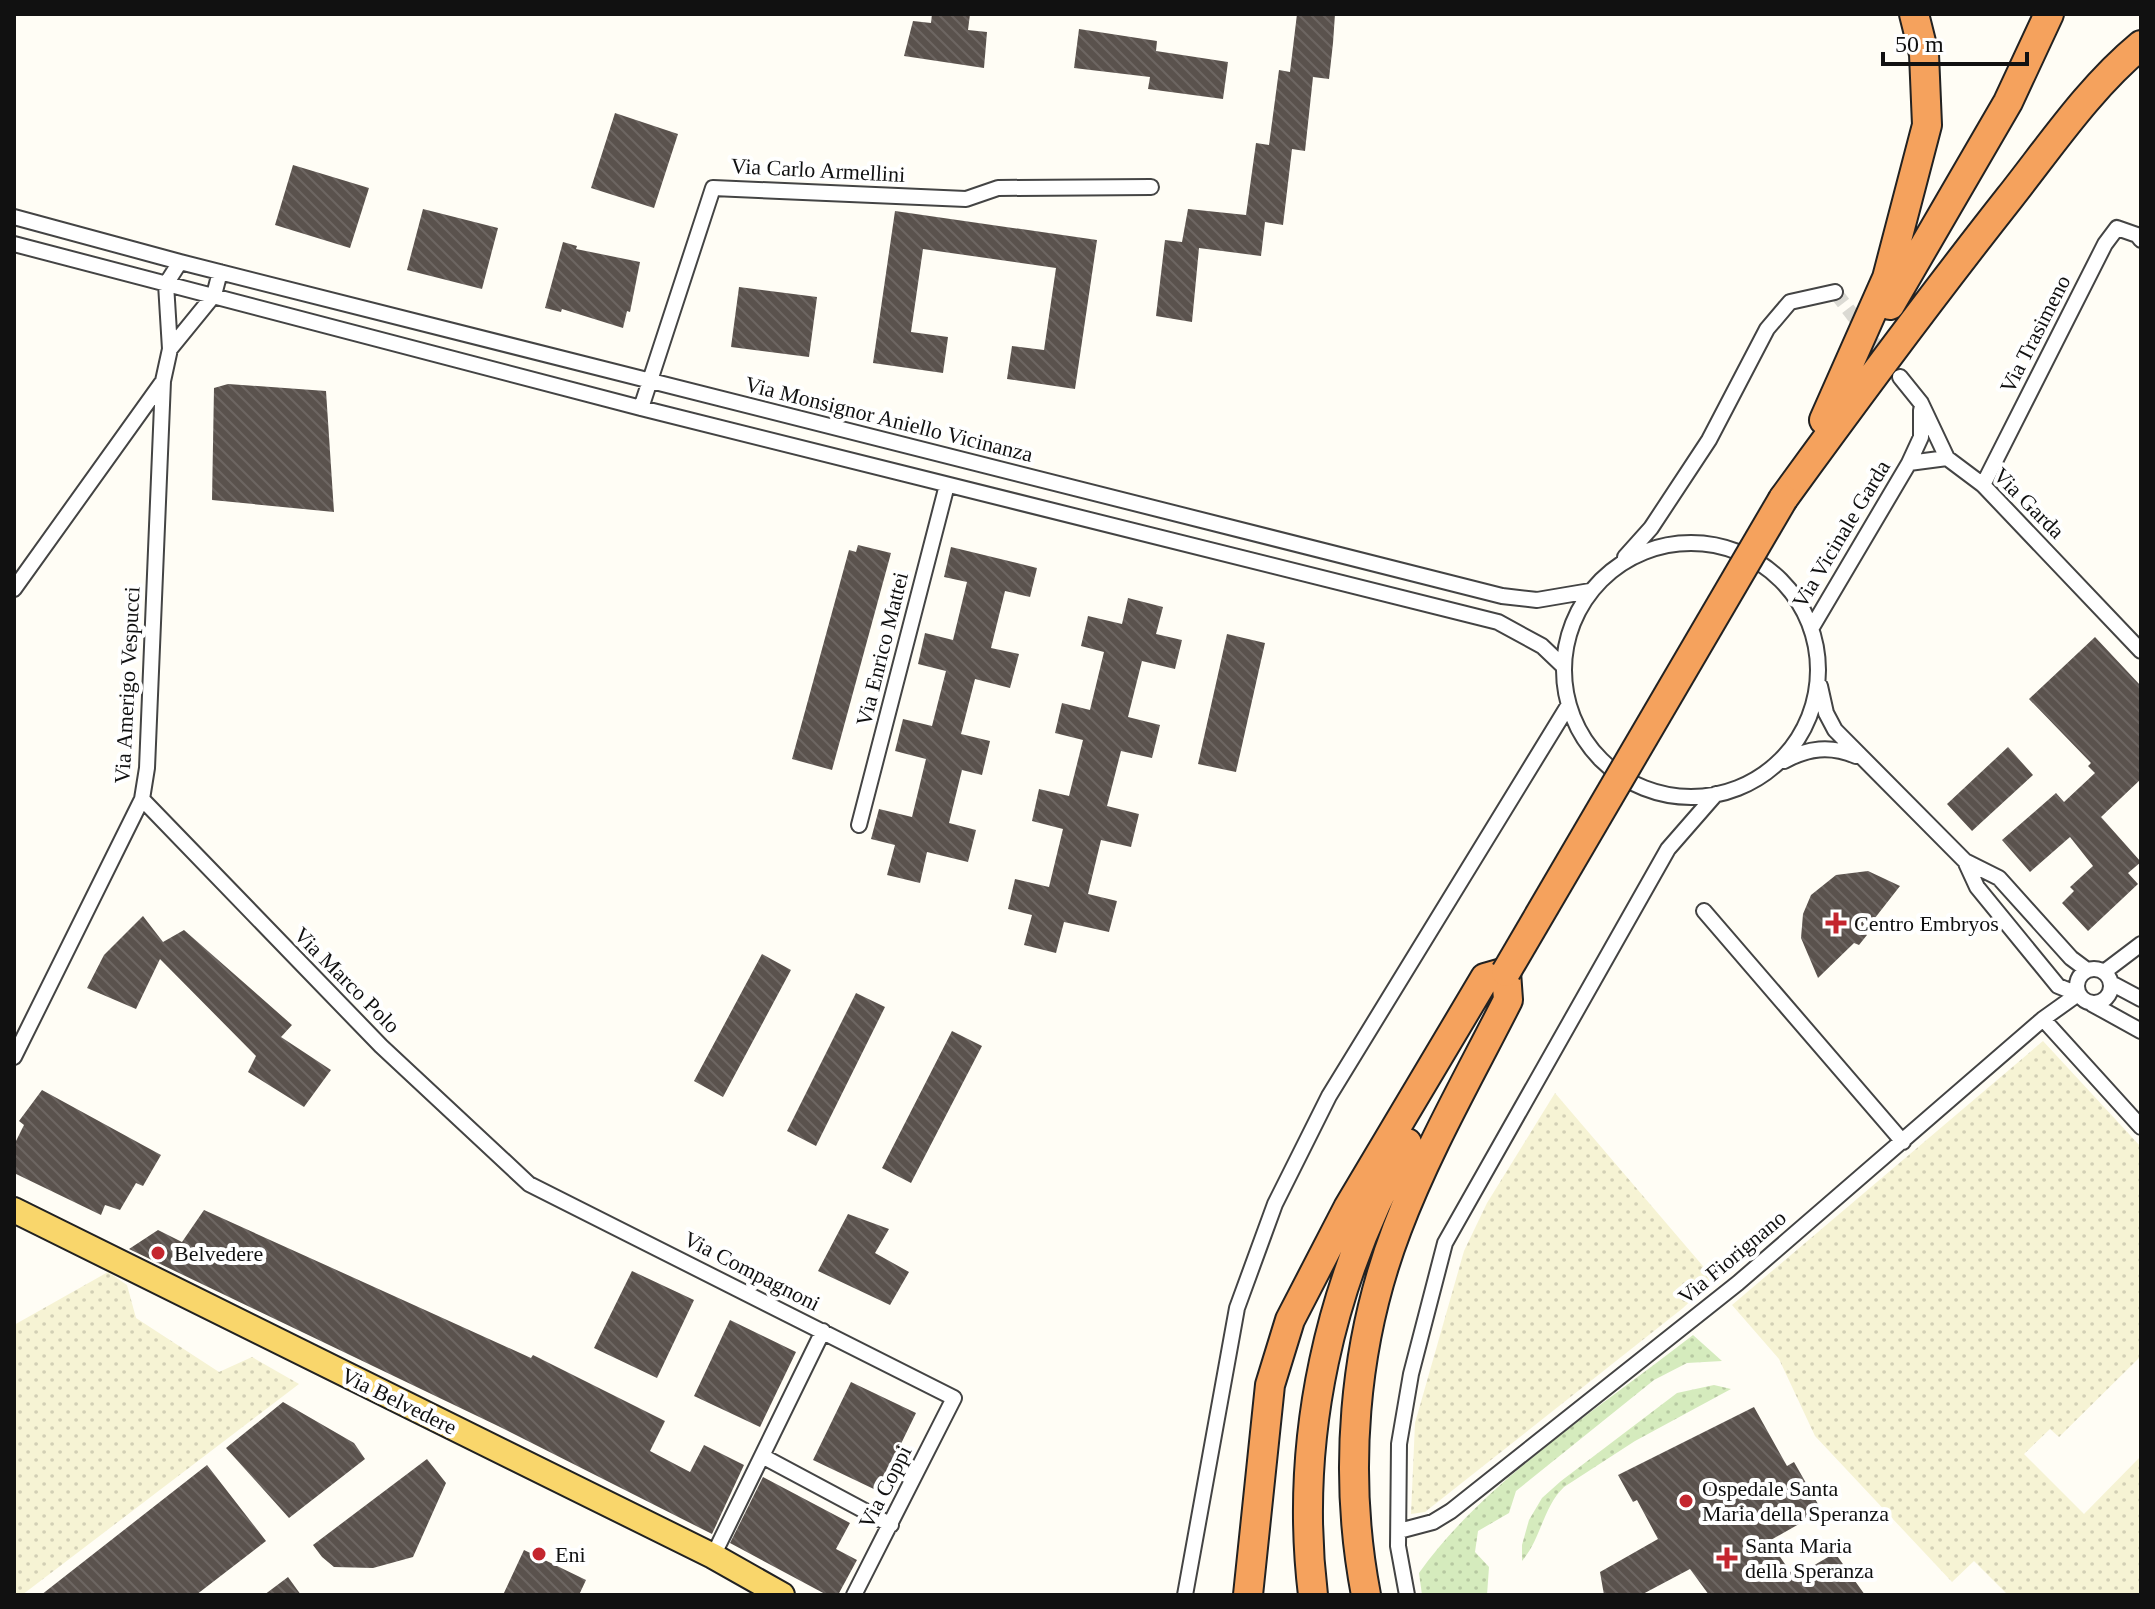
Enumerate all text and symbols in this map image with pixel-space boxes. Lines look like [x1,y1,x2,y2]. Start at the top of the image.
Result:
scale bar [1883,16,2027,66]
text: 50 m [1895,31,1944,57]
street label: Via Carlo Armellini [730,153,906,187]
street label: Via Trasimeno [1995,271,2075,397]
street label: Via Monsignor Aniello Vicinanza [743,371,1036,467]
street label: Via Vicinale Garda [1787,455,1895,612]
street label: Via Garda [1988,462,2070,544]
street label: Via Enrico Mattei [851,570,913,728]
street label: Via Amerigo Vespucci [109,586,145,784]
place label: Centro Embryos [1854,911,1999,936]
marker: Centro Embryos [1825,912,1847,934]
street label: Via Marco Polo [289,922,405,1038]
street label: Via Fiorignano [1673,1205,1791,1309]
street label: Via Compagnoni [680,1226,824,1316]
place label: Belvedere [174,1241,263,1266]
marker: Belvedere [149,1244,167,1262]
street label: Via Belvedere [337,1362,461,1440]
street label: Via Coppi [853,1441,917,1533]
place label: Ospedale Santa Maria della Speranza [1702,1476,1889,1526]
marker: Ospedale Santa Maria della Speranza [1677,1492,1695,1510]
place label: Santa Maria della Speranza [1745,1533,1874,1583]
place label: Eni [555,1542,586,1567]
marker: Eni [530,1545,548,1563]
marker: Santa Maria della Speranza [1716,1547,1738,1569]

